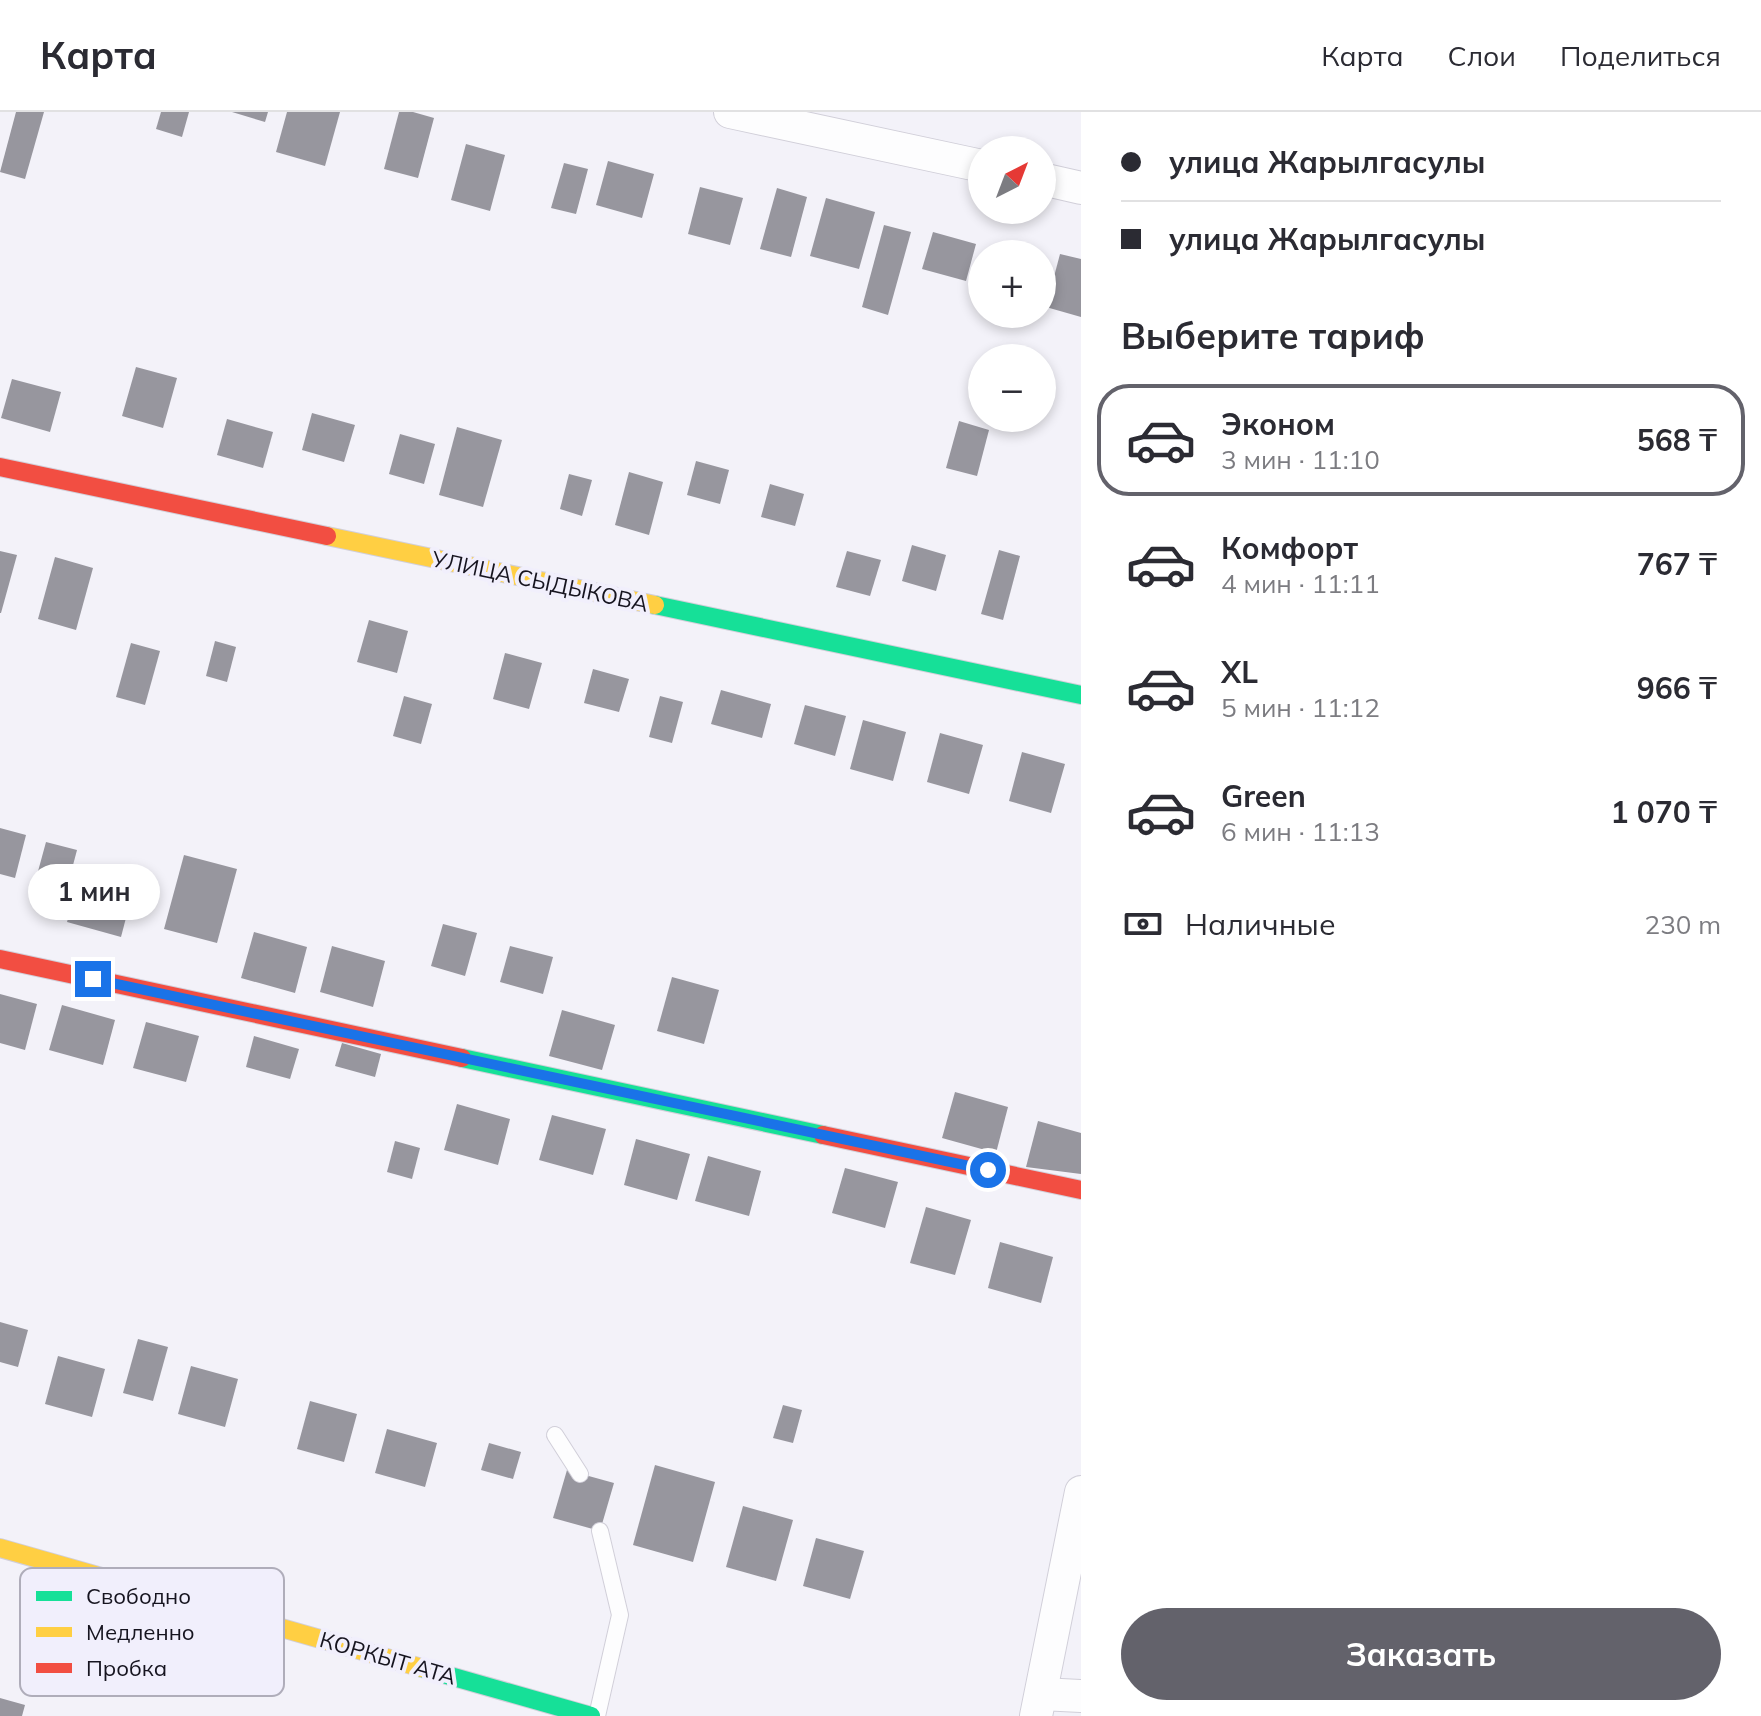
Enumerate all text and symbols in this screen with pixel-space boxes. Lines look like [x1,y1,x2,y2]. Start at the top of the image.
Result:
text: Карта [40,31,157,79]
text: Карта [1321,38,1404,73]
text: Слои [1448,38,1516,73]
text: Поделиться [1560,38,1721,73]
north arrow [968,136,1056,224]
map controls [968,136,1056,432]
text: улица Жарылгасулы [1169,143,1485,181]
text: улица Жарылгасулы [1169,220,1485,258]
button: + [968,240,1056,328]
text: Выберите тариф [1121,313,1425,358]
button: − [968,344,1056,432]
icon: car [1125,404,1197,476]
text: Эконом [1221,405,1335,443]
text: 568 ₸ [1637,421,1717,459]
text: 3 мин · 11:10 [1221,443,1380,476]
icon: car [1125,528,1197,600]
text: Комфорт [1221,529,1358,567]
street label: УЛИЦА СЫДЫКОВА [428,544,651,618]
text: 767 ₸ [1637,545,1717,583]
text: 4 мин · 11:11 [1221,567,1380,600]
icon: car [1125,652,1197,724]
text: XL [1221,653,1258,691]
text: 966 ₸ [1637,669,1717,707]
text: 5 мин · 11:12 [1221,691,1380,724]
icon: car [1125,776,1197,848]
text: Green [1221,777,1306,815]
text: 1 070 ₸ [1611,793,1717,831]
text: 6 мин · 11:13 [1221,815,1380,848]
callout: 1 мин [27,863,159,919]
text: 1 мин [58,875,130,908]
icon: cash [1121,902,1165,946]
text: Наличные [1185,905,1336,943]
text: 230 m [1645,908,1721,941]
route end [75,961,111,997]
route start [970,1152,1006,1188]
legend [20,1568,284,1696]
text: Свободно [86,1582,191,1610]
button: Заказать [1121,1608,1721,1700]
text: Медленно [86,1618,195,1646]
street label: КОРКЫТ АТА [317,1625,459,1691]
text: Пробка [86,1654,167,1682]

